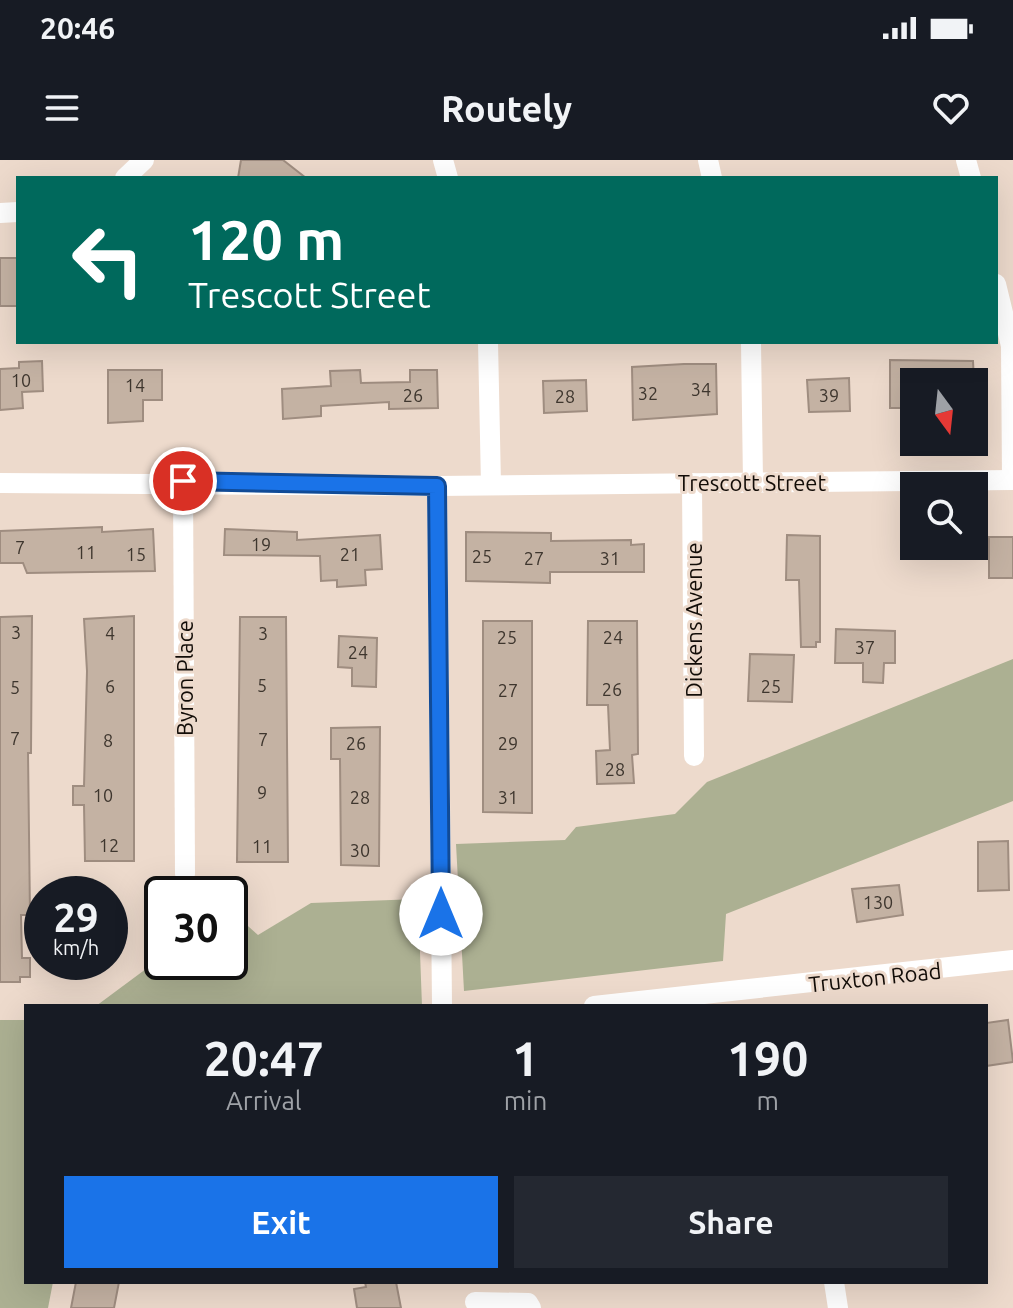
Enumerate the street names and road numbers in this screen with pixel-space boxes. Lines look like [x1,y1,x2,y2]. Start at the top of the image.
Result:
street label: Trescott Street [678,470,826,495]
street label: Dickens Avenue [681,542,706,698]
street label: Byron Place [172,620,197,736]
street label: Truxton Road [807,958,943,996]

